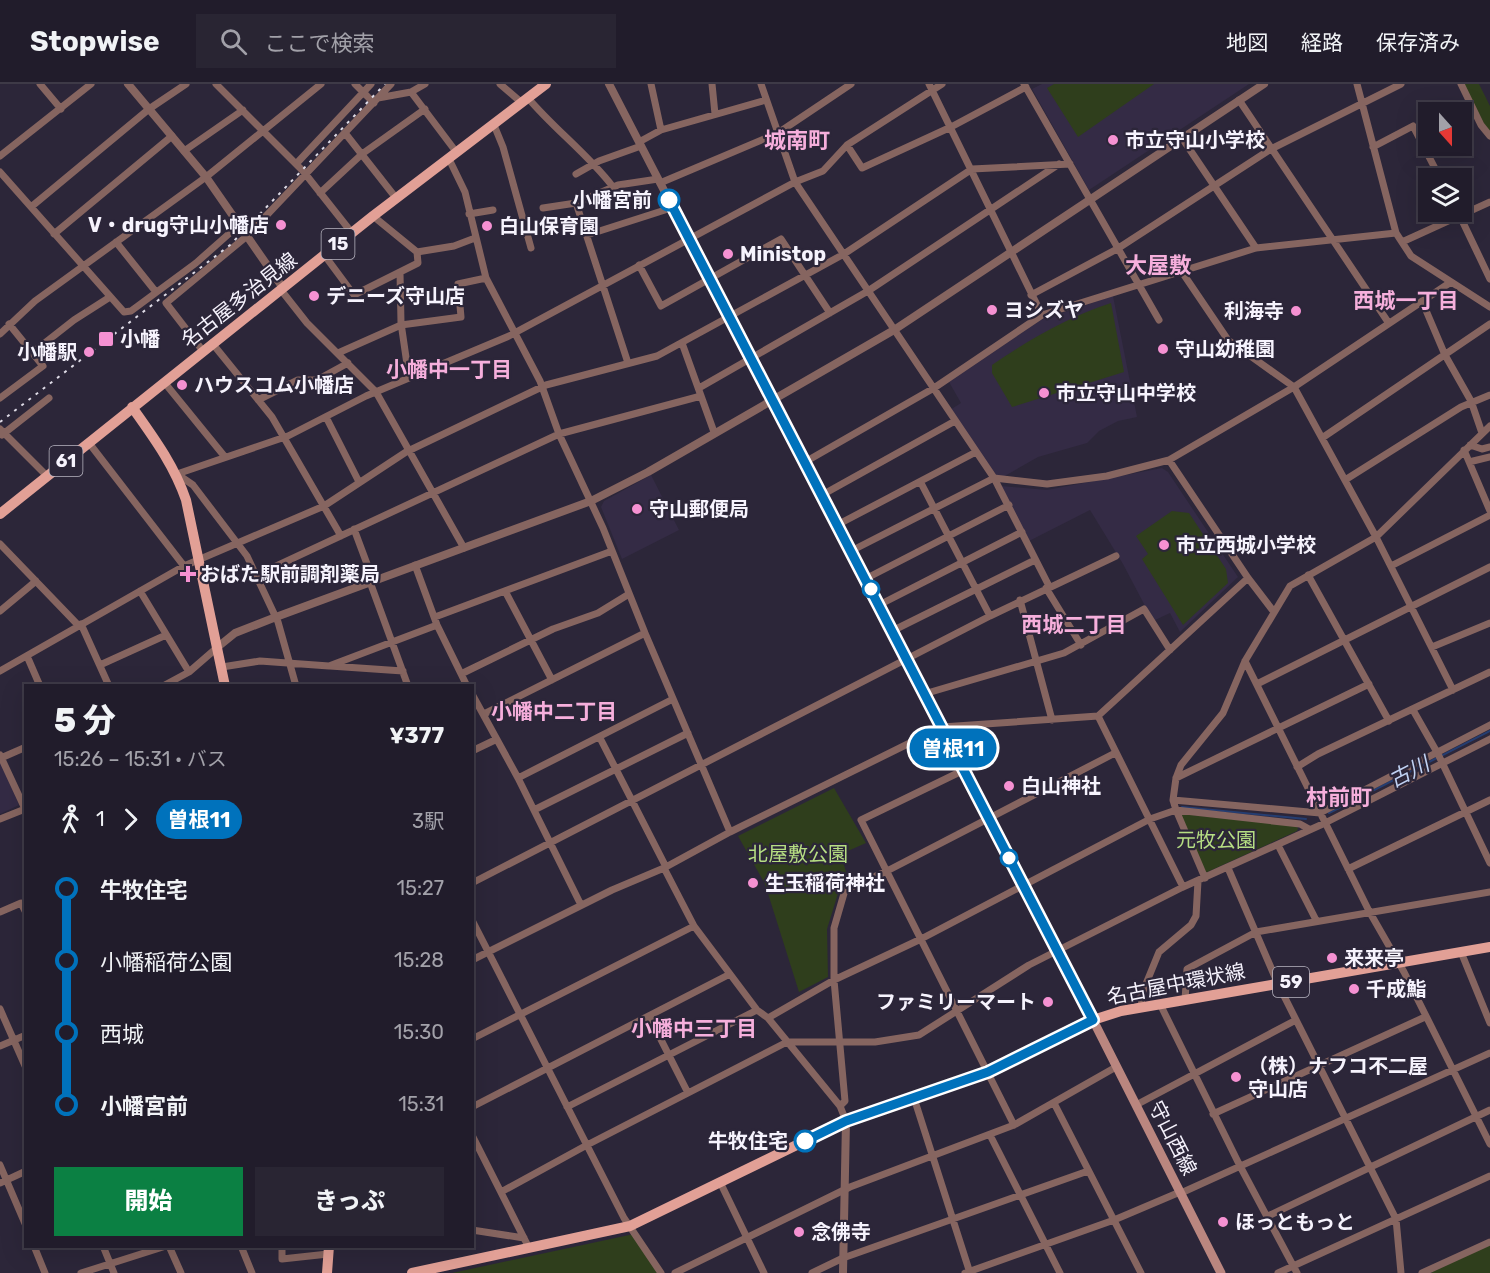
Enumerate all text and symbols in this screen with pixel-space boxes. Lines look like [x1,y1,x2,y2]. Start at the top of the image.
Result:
search box [196,14,616,68]
text: Stopwise [30,25,160,58]
icon: search [217,25,250,58]
text: ここで検索 [265,30,375,57]
text: 地図 [1226,30,1268,55]
text: 経路 [1301,30,1343,55]
text: 保存済み [1376,30,1460,55]
north arrow [1418,102,1472,156]
map controls [1418,102,1472,222]
district label: 城南町 [764,127,830,154]
place label: 市立守山小学校 [1125,128,1265,152]
marker: 市立守山小学校 [1106,133,1120,147]
button: layers [1418,168,1472,222]
place label: 小幡宮前 [572,188,652,212]
marker: 小幡宮前 [658,189,680,211]
place label: V・drug守山小幡店 [88,213,269,237]
place label: 白山保育園 [499,214,599,238]
marker: V・drug守山小幡店 [274,218,288,232]
marker: 白山保育園 [480,219,494,233]
road number: 15 [322,229,354,259]
place label: Ministop [740,242,826,266]
street label: 名古屋多治見線 [176,247,302,353]
marker: Ministop [721,247,735,261]
district label: 大屋敷 [1125,252,1191,279]
place label: デニーズ守山店 [326,284,465,308]
district label: 西城一丁目 [1354,288,1459,313]
marker: デニーズ守山店 [307,289,321,303]
place label: ヨシズヤ [1004,298,1084,322]
place label: 利海寺 [1224,299,1284,323]
marker: ヨシズヤ [985,303,999,317]
marker: 利海寺 [1289,304,1303,318]
place label: 小幡 [120,327,160,351]
marker: 小幡 [97,330,115,348]
place label: 守山幼稚園 [1175,337,1275,361]
place label: 小幡駅 [17,340,77,364]
marker: 守山幼稚園 [1156,342,1170,356]
marker: 小幡駅 [82,345,96,359]
district label: 小幡中一丁目 [386,357,512,382]
place label: ハウスコム小幡店 [194,373,354,397]
marker: ハウスコム小幡店 [175,378,189,392]
place label: 市立守山中学校 [1056,381,1196,405]
marker: 市立守山中学校 [1037,386,1051,400]
road number: 61 [50,446,82,476]
place label: 守山郵便局 [649,497,749,521]
marker: 守山郵便局 [630,502,644,516]
place label: 市立西城小学校 [1176,533,1316,557]
marker: 市立西城小学校 [1157,538,1171,552]
place label: おばた駅前調剤薬局 [200,562,380,586]
marker: おばた駅前調剤薬局 [181,567,195,581]
unlabelled marker [862,580,880,598]
district label: 西城二丁目 [1022,612,1127,637]
district label: 小幡中二丁目 [491,699,617,724]
text: 5 分 [54,701,116,740]
text: ¥377 [389,722,444,749]
line badge: 曽根11 [911,728,995,768]
text: 曽根11 [922,736,984,761]
text: 15:26 – 15:31 · バス [54,747,227,771]
water label: 古川 [1384,750,1435,792]
place label: 白山神社 [1021,774,1101,798]
marker: 白山神社 [1002,779,1016,793]
district label: 村前町 [1306,784,1372,811]
icon: walk [54,803,87,836]
icon: forward [114,803,147,836]
text: 1 [96,807,105,831]
text: 曽根11 [168,807,230,832]
text: 3駅 [412,809,444,833]
park label: 元牧公園 [1176,828,1256,852]
park label: 北屋敷公園 [748,842,848,866]
unlabelled marker [1000,849,1018,867]
place label: 生玉稲荷神社 [765,871,885,895]
text: 15:27 [396,876,444,900]
marker: 生玉稲荷神社 [746,876,760,890]
text: 牛牧住宅 [100,877,188,904]
place label: 来来亭 [1344,946,1404,970]
text: 15:28 [394,948,444,972]
text: 小幡稲荷公園 [100,949,232,976]
marker: 来来亭 [1325,951,1339,965]
street label: 名古屋中環状線 [1105,959,1247,1009]
road number: 59 [1273,967,1309,997]
place label: 千成鮨 [1366,977,1426,1001]
marker: 千成鮨 [1347,982,1361,996]
place label: ファミリーマート [876,990,1036,1014]
marker: ファミリーマート [1041,995,1055,1009]
district label: 小幡中三丁目 [631,1016,757,1041]
text: 15:30 [394,1020,444,1044]
text: 西城 [100,1021,144,1048]
place label: （株）ナフコ不二屋 守山店 [1248,1054,1428,1101]
marker: （株）ナフコ不二屋 守山店 [1229,1070,1243,1084]
text: 15:31 [398,1092,444,1116]
text: 小幡宮前 [100,1093,188,1120]
street label: 守山西線 [1144,1097,1202,1179]
place label: 牛牧住宅 [708,1129,788,1153]
marker: 牛牧住宅 [794,1130,816,1152]
button: 開始 [54,1167,243,1236]
button: きっぷ [255,1167,444,1236]
place label: ほっともっと [1235,1210,1355,1234]
marker: ほっともっと [1216,1215,1230,1229]
place label: 念佛寺 [811,1220,871,1244]
marker: 念佛寺 [792,1225,806,1239]

